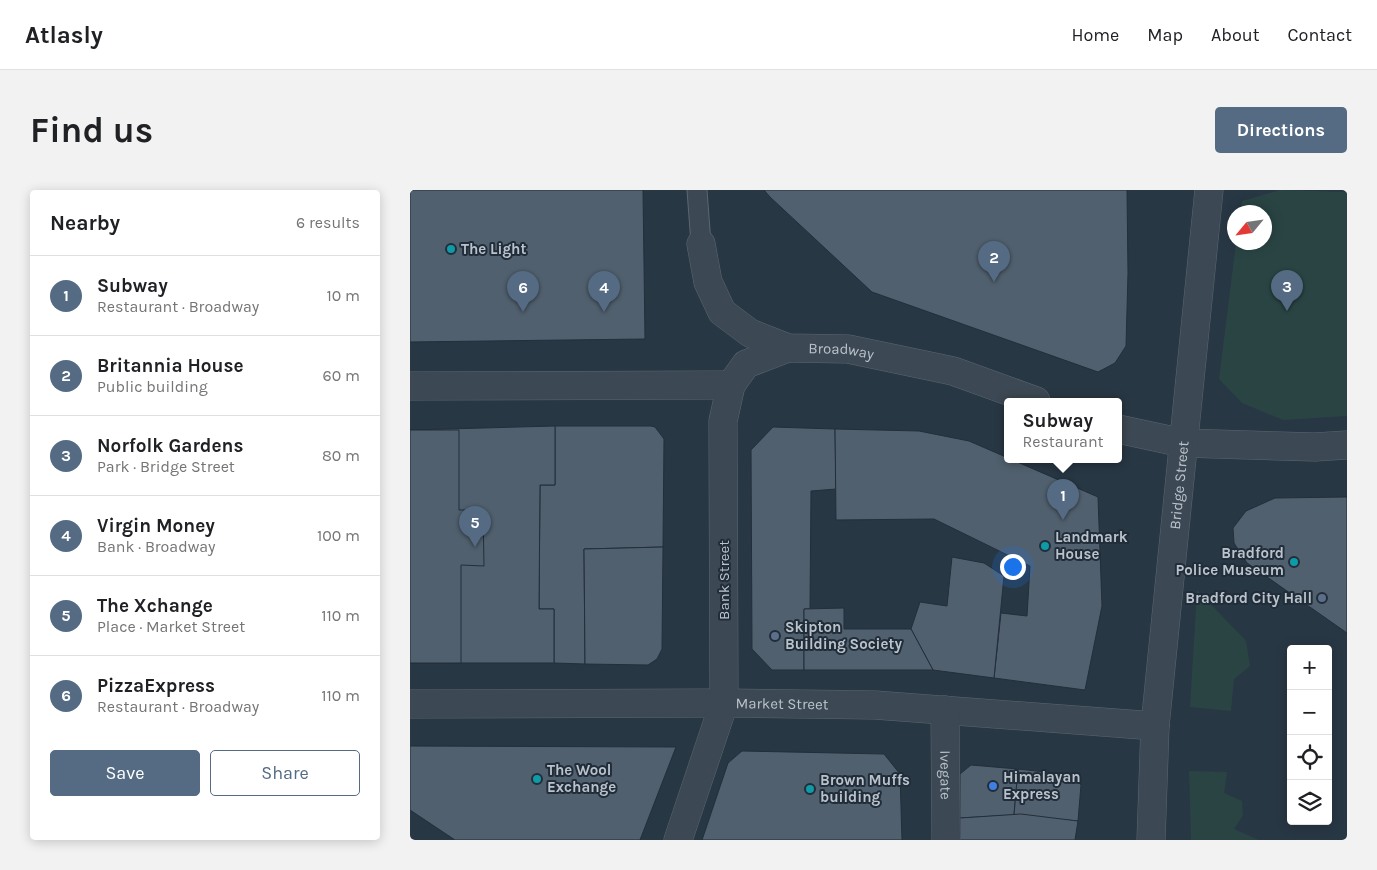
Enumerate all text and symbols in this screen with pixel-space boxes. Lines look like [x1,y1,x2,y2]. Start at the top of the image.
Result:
text: Atlasly [25,21,103,49]
text: Home [1071,24,1119,46]
text: Map [1147,24,1183,46]
text: About [1211,24,1260,46]
text: Contact [1288,24,1352,46]
button: Directions [1215,107,1347,153]
text: Find us [30,110,153,151]
north arrow [1227,205,1272,250]
text: Nearby [50,211,120,235]
text: 6 results [296,213,360,232]
place label: The Light [461,240,526,258]
pin: 2 [978,241,1010,282]
marker: The Light [445,243,457,255]
pin: 3 [1271,270,1303,311]
pin: 6 [507,271,539,312]
pin: 4 [588,271,620,312]
text: Subway [97,275,168,297]
text: 1 [63,286,69,305]
text: 10 m [326,286,360,305]
text: Restaurant · Broadway [97,297,259,316]
street label: Broadway [808,339,876,363]
text: Britannia House [97,355,244,377]
text: 2 [61,366,71,385]
text: 60 m [323,366,360,385]
text: Public building [97,377,208,396]
popup [1004,398,1122,463]
text: Subway [1022,410,1093,432]
text: Restaurant [1022,432,1104,451]
text: Norfolk Gardens [97,435,243,457]
street label: Bridge Street [1166,440,1193,531]
text: 3 [61,446,71,465]
text: 80 m [322,446,360,465]
text: Park · Bridge Street [97,457,235,476]
pin: 1 [1047,479,1079,520]
pin: 5 [459,506,491,547]
text: Virgin Money [97,515,215,537]
text: 4 [61,526,71,545]
text: 100 m [317,526,360,545]
place label: Landmark House [1055,528,1128,563]
text: Bank · Broadway [97,537,216,556]
street label: Bank Street [715,540,733,620]
marker: Landmark House [1039,540,1051,552]
place label: Bradford Police Museum [1176,544,1284,579]
your location [1000,554,1026,580]
marker: Bradford Police Museum [1288,556,1300,568]
place label: Bradford City Hall [1185,589,1312,607]
marker: Bradford City Hall [1316,592,1328,604]
text: The Xchange [97,595,213,617]
text: 5 [61,606,71,625]
text: 110 m [321,606,360,625]
text: Place · Market Street [97,617,245,636]
place label: Skipton Building Society [785,618,902,653]
marker: Skipton Building Society [769,630,781,642]
map controls [1287,645,1332,825]
button: + [1287,645,1332,690]
text: PizzaExpress [97,675,215,697]
text: 6 [61,686,71,705]
text: 110 m [321,686,360,705]
button: − [1287,690,1332,735]
street label: Market Street [735,694,829,713]
text: Restaurant · Broadway [97,697,259,716]
button: locate [1287,735,1332,780]
button: Save [50,750,200,796]
button: Share [210,750,360,796]
street label: Ivegate [936,750,955,800]
place label: The Wool Exchange [547,761,616,796]
place label: Himalayan Express [1003,768,1081,803]
place label: Brown Muffs building [820,771,910,806]
marker: The Wool Exchange [531,773,543,785]
marker: Himalayan Express [987,780,999,792]
button: layers [1287,780,1332,825]
marker: Brown Muffs building [804,783,816,795]

